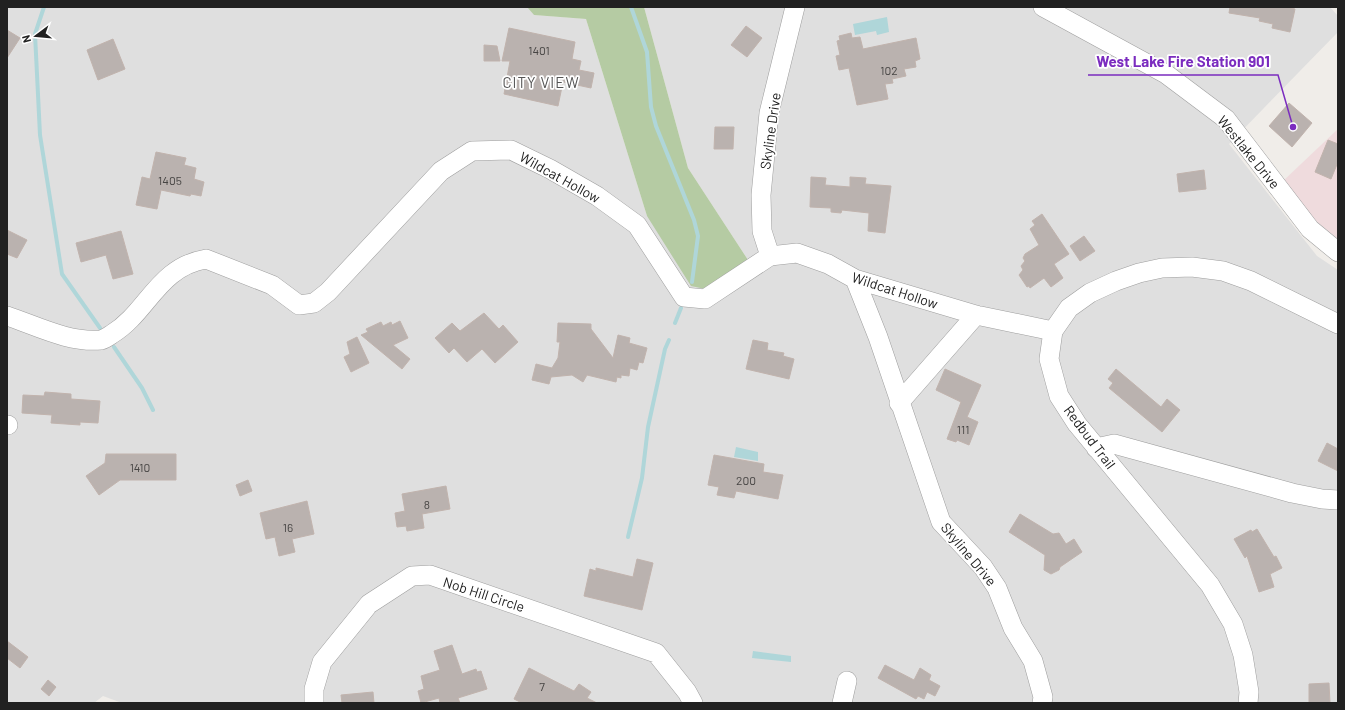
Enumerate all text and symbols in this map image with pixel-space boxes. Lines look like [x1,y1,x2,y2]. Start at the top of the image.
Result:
north arrow [16,16,56,56]
text: N [19,34,33,44]
house number: 1401 [528,43,550,57]
callout: West Lake Fire Station 901 [1088,48,1278,75]
text: West Lake Fire Station 901 [1096,52,1270,70]
house number: 102 [880,63,898,77]
district label: CITY VIEW [502,73,580,91]
street label: Skyline Drive [756,92,784,170]
street label: Westlake Drive [1214,112,1284,192]
street label: Wildcat Hollow [517,148,603,206]
house number: 1405 [158,173,182,187]
street label: Wildcat Hollow [850,268,940,312]
street label: Redbud Trail [1061,402,1119,472]
house number: 111 [957,422,969,436]
house number: 1410 [130,460,150,474]
house number: 200 [736,473,756,487]
house number: 8 [424,497,430,511]
street label: Skyline Drive [938,519,1000,589]
house number: 16 [283,520,293,534]
street label: Nob Hill Circle [441,573,527,615]
house number: 7 [539,679,545,693]

